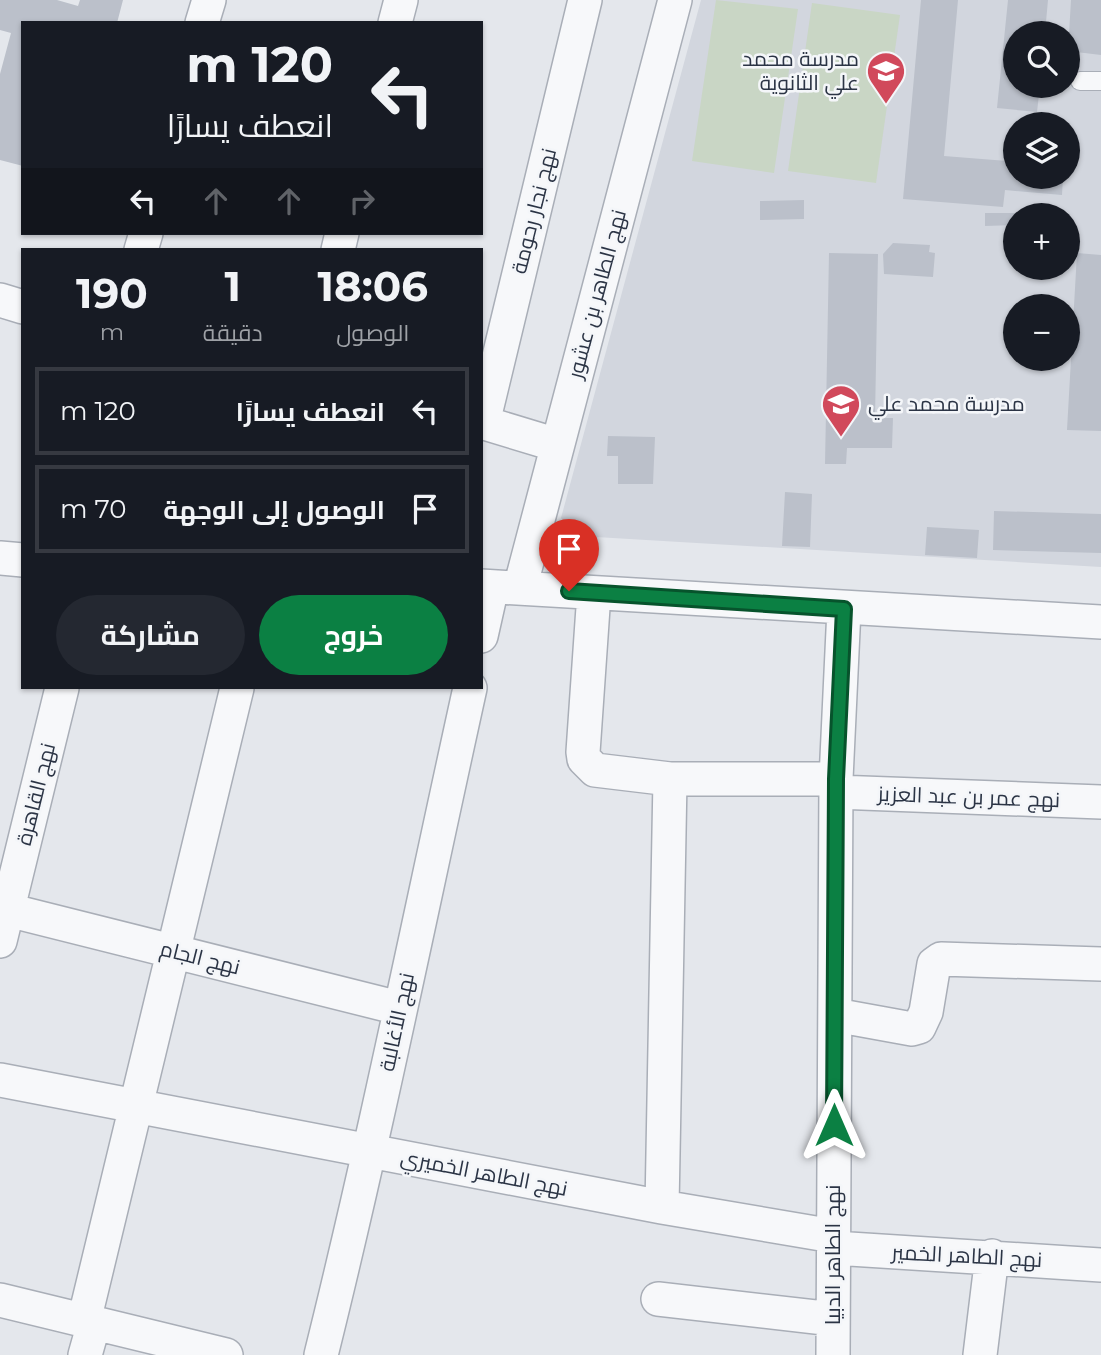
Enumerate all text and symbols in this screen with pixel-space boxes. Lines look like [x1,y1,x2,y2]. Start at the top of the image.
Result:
map controls [1003,21,1080,371]
button: search [1003,21,1080,98]
text: 120 m [186,35,333,94]
place label: مدرسة محمد علي الثانوية [742,46,859,99]
icon: left [357,49,448,140]
school or university icon: مدرسة محمد علي الثانوية [865,50,907,105]
text: انعطف يسارًا [167,106,333,145]
button: layers [1003,112,1080,189]
street label: نهج نجار رحومة [506,145,563,277]
icon: left [124,182,162,220]
icon: ahead [197,182,235,220]
icon: ahead [270,182,308,220]
icon: right [343,182,381,220]
button: + [1003,203,1080,280]
street label: نهج الطاهر بن عشور [562,207,633,383]
text: 1 [224,260,241,312]
text: 18:06 [318,260,428,312]
text: 190 [76,267,148,319]
button: − [1003,294,1080,371]
text: m [100,318,124,346]
text: دقيقة [203,319,263,347]
text: الوصول [336,319,409,347]
school or university icon: مدرسة محمد علي [820,383,862,438]
place label: مدرسة محمد علي [868,391,1025,420]
icon: left [406,392,444,430]
text: 120 m [60,395,136,427]
text: انعطف يسارًا [236,396,385,428]
icon: arrive [406,490,444,528]
text: 70 m [60,493,126,525]
text: الوصول إلى الوجهة [163,494,385,526]
pin [539,519,599,591]
icon: arrive [550,530,588,568]
button: مشاركة [56,595,245,675]
button: خروج [259,595,448,675]
street label: نهج القاهرة [11,740,62,848]
street label: نهج عمر بن عبد العزيز [876,781,1061,814]
street label: نهج الجام [157,936,243,981]
street label: نهج الأغالبة [374,970,421,1074]
position arrow [797,1088,871,1162]
street label: نهج الطاهر الخميري [398,1144,570,1205]
street label: نهج الطاهر الدبيا [820,1185,847,1325]
street label: نهج الطاهر الخمير [890,1239,1043,1274]

